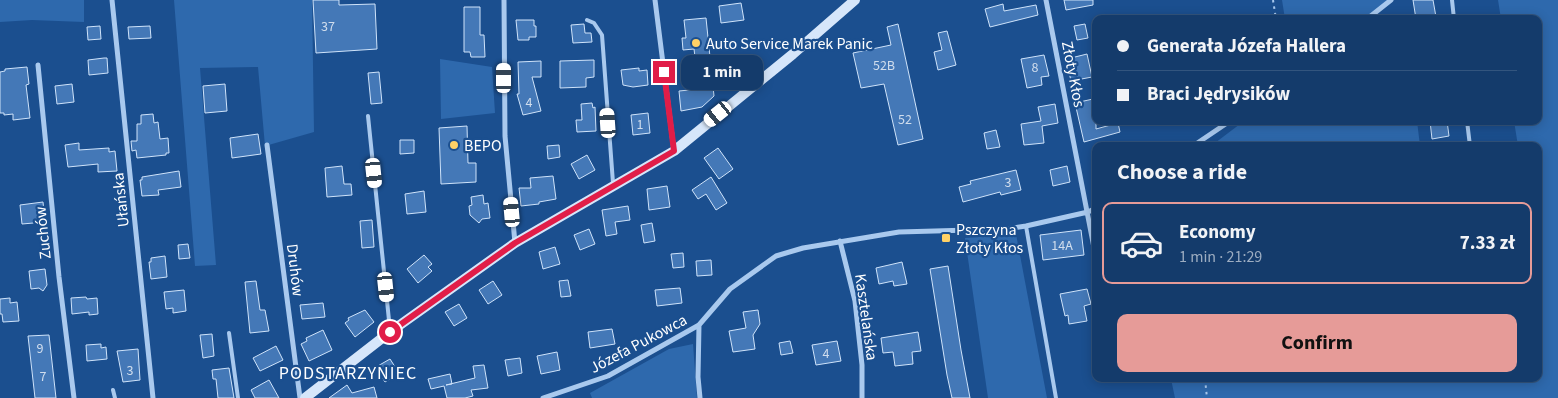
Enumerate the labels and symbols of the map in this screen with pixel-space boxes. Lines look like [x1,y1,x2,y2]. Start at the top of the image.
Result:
house number: 37 [321,17,335,37]
place label: Auto Service Marek Panic [706,33,873,55]
marker: Auto Service Marek Panic [690,37,702,49]
street label: Złoty Kłos [1056,39,1090,110]
callout: 1 min [682,54,764,90]
house number: 52B [873,56,895,76]
house number: 8 [1032,58,1039,78]
route end [653,61,675,83]
car [496,63,511,93]
house number: 4 [526,93,533,113]
car [701,99,734,129]
car [599,108,616,138]
house number: 52 [898,110,912,130]
house number: 1 [637,115,644,135]
place label: BEPO [464,135,502,157]
marker: BEPO [448,139,460,151]
car [364,157,383,189]
street label: Ułańska [107,172,135,228]
house number: 3 [1005,173,1012,193]
car [503,196,520,228]
street label: Zuchów [29,205,57,260]
place label: Pszczyna Złoty Kłos [956,219,1024,259]
marker: Pszczyna Złoty Kłos [940,232,952,244]
house number: 14A [1051,236,1073,256]
street label: Druhów [281,243,309,298]
car [376,271,395,303]
street label: Kasztelańska [849,272,883,362]
street label: Józefa Pukowca [586,309,691,379]
route start [379,321,401,343]
house number: 9 [37,339,44,359]
house number: 4 [823,344,830,364]
house number: 3 [127,361,134,381]
district label: PODSTARZYNIEC [279,361,417,386]
house number: 7 [40,367,47,387]

